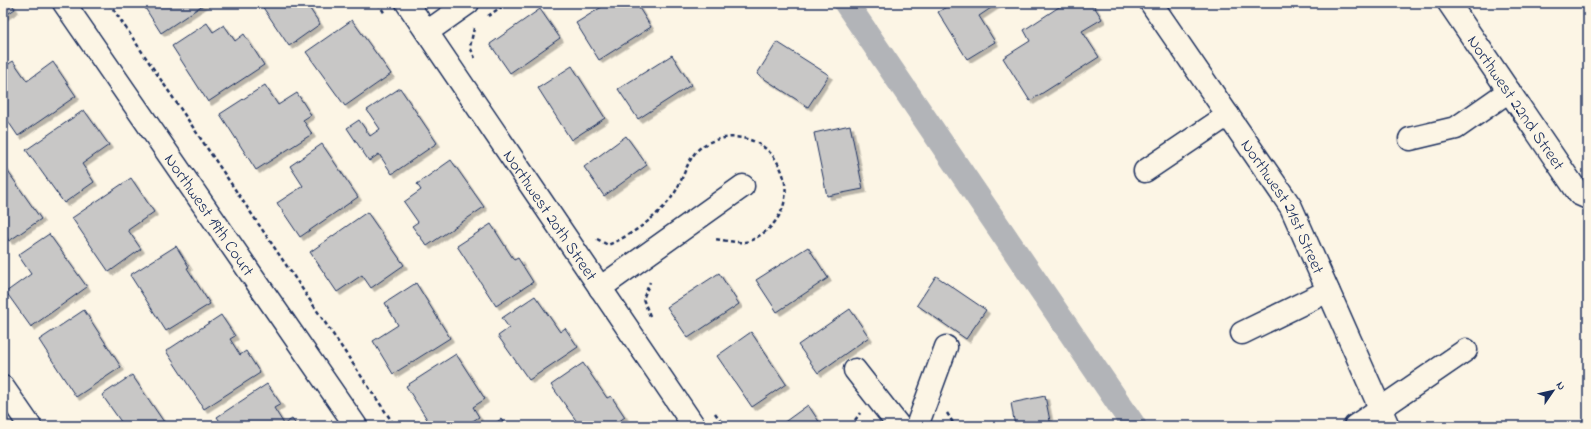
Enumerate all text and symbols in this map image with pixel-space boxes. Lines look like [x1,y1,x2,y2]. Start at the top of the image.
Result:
street label: Northwest 22nd Street [1460,30,1570,176]
street label: Northwest 21st Street [1234,134,1330,278]
street label: Northwest 20th Street [496,145,603,286]
street label: Northwest 19th Court [158,149,260,282]
north arrow [1533,371,1573,411]
text: N [1552,378,1569,394]

